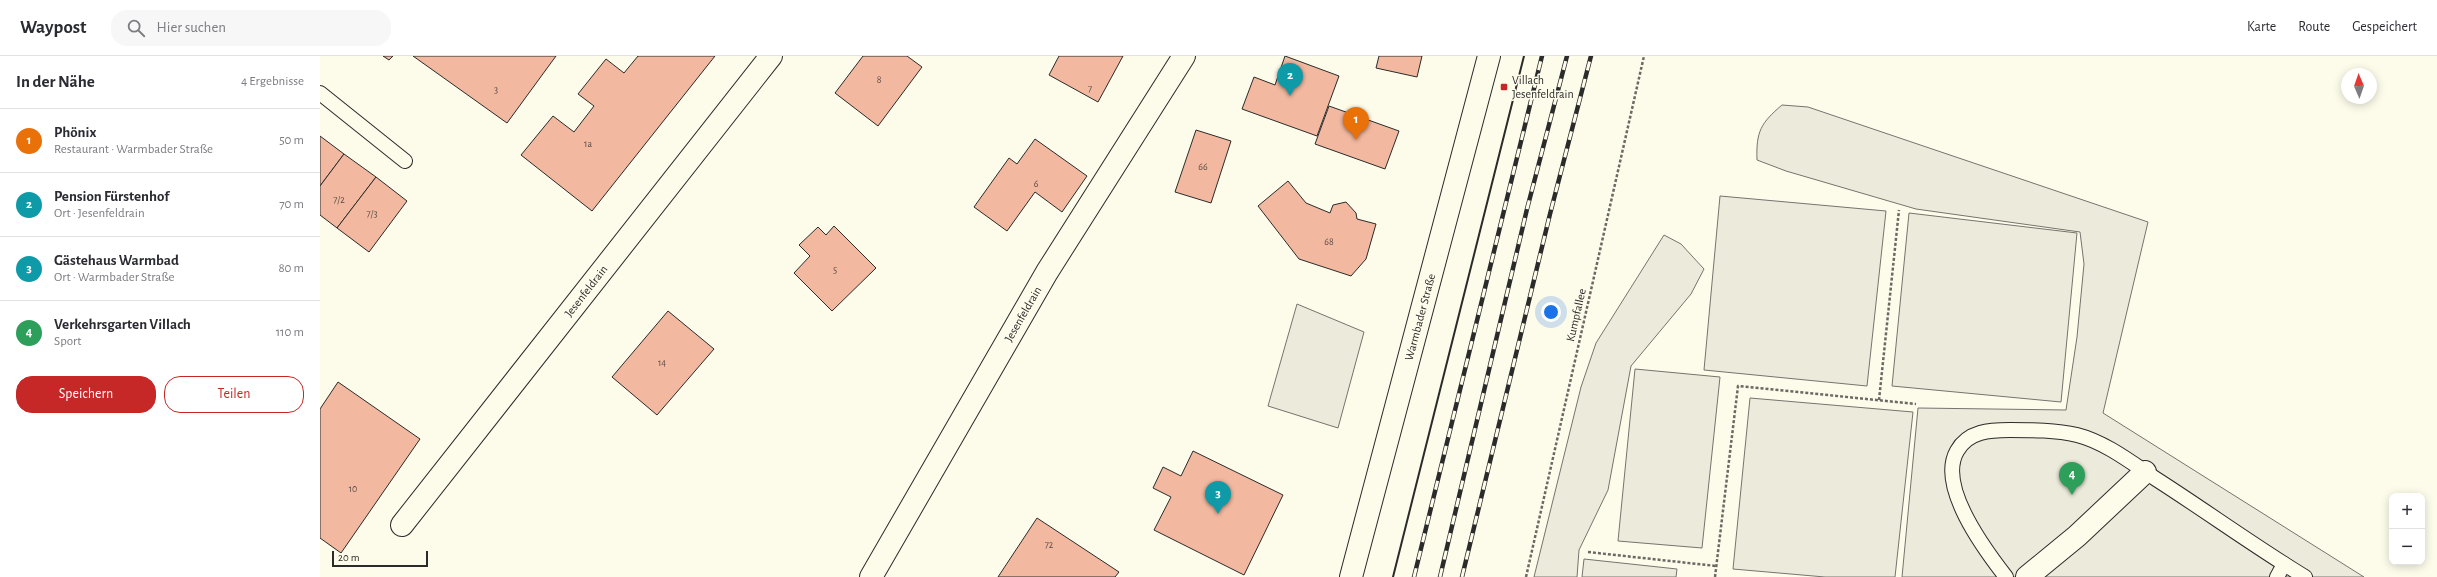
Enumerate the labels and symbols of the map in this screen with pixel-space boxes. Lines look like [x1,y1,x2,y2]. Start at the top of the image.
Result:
pin: 2 [1277,63,1303,96]
north arrow [2341,68,2377,104]
place label: Villach Jesenfeldrain [1512,74,1574,100]
house number: 8 [877,75,882,85]
marker: Villach Jesenfeldrain [1499,82,1509,92]
house number: 7 [1088,84,1092,94]
house number: 3 [494,85,498,95]
pin: 1 [1343,107,1369,140]
house number: 1a [584,139,592,149]
house number: 66 [1198,162,1208,172]
house number: 6 [1034,179,1039,189]
house number: 7/2 [333,195,345,205]
house number: 7/3 [366,209,378,219]
house number: 68 [1324,237,1334,247]
street label: Jesenfeldrain [562,263,610,319]
house number: 5 [833,265,837,275]
street label: Warmbader Straße [1403,272,1437,362]
street label: Jesenfeldrain [1002,284,1044,344]
street label: Kumpfallee [1564,287,1588,343]
your location [1541,302,1561,322]
house number: 14 [658,358,666,368]
pin: 4 [2059,462,2085,495]
pin: 3 [1205,481,1231,514]
house number: 10 [349,484,357,494]
house number: 72 [1045,540,1054,550]
scale bar [332,549,428,568]

